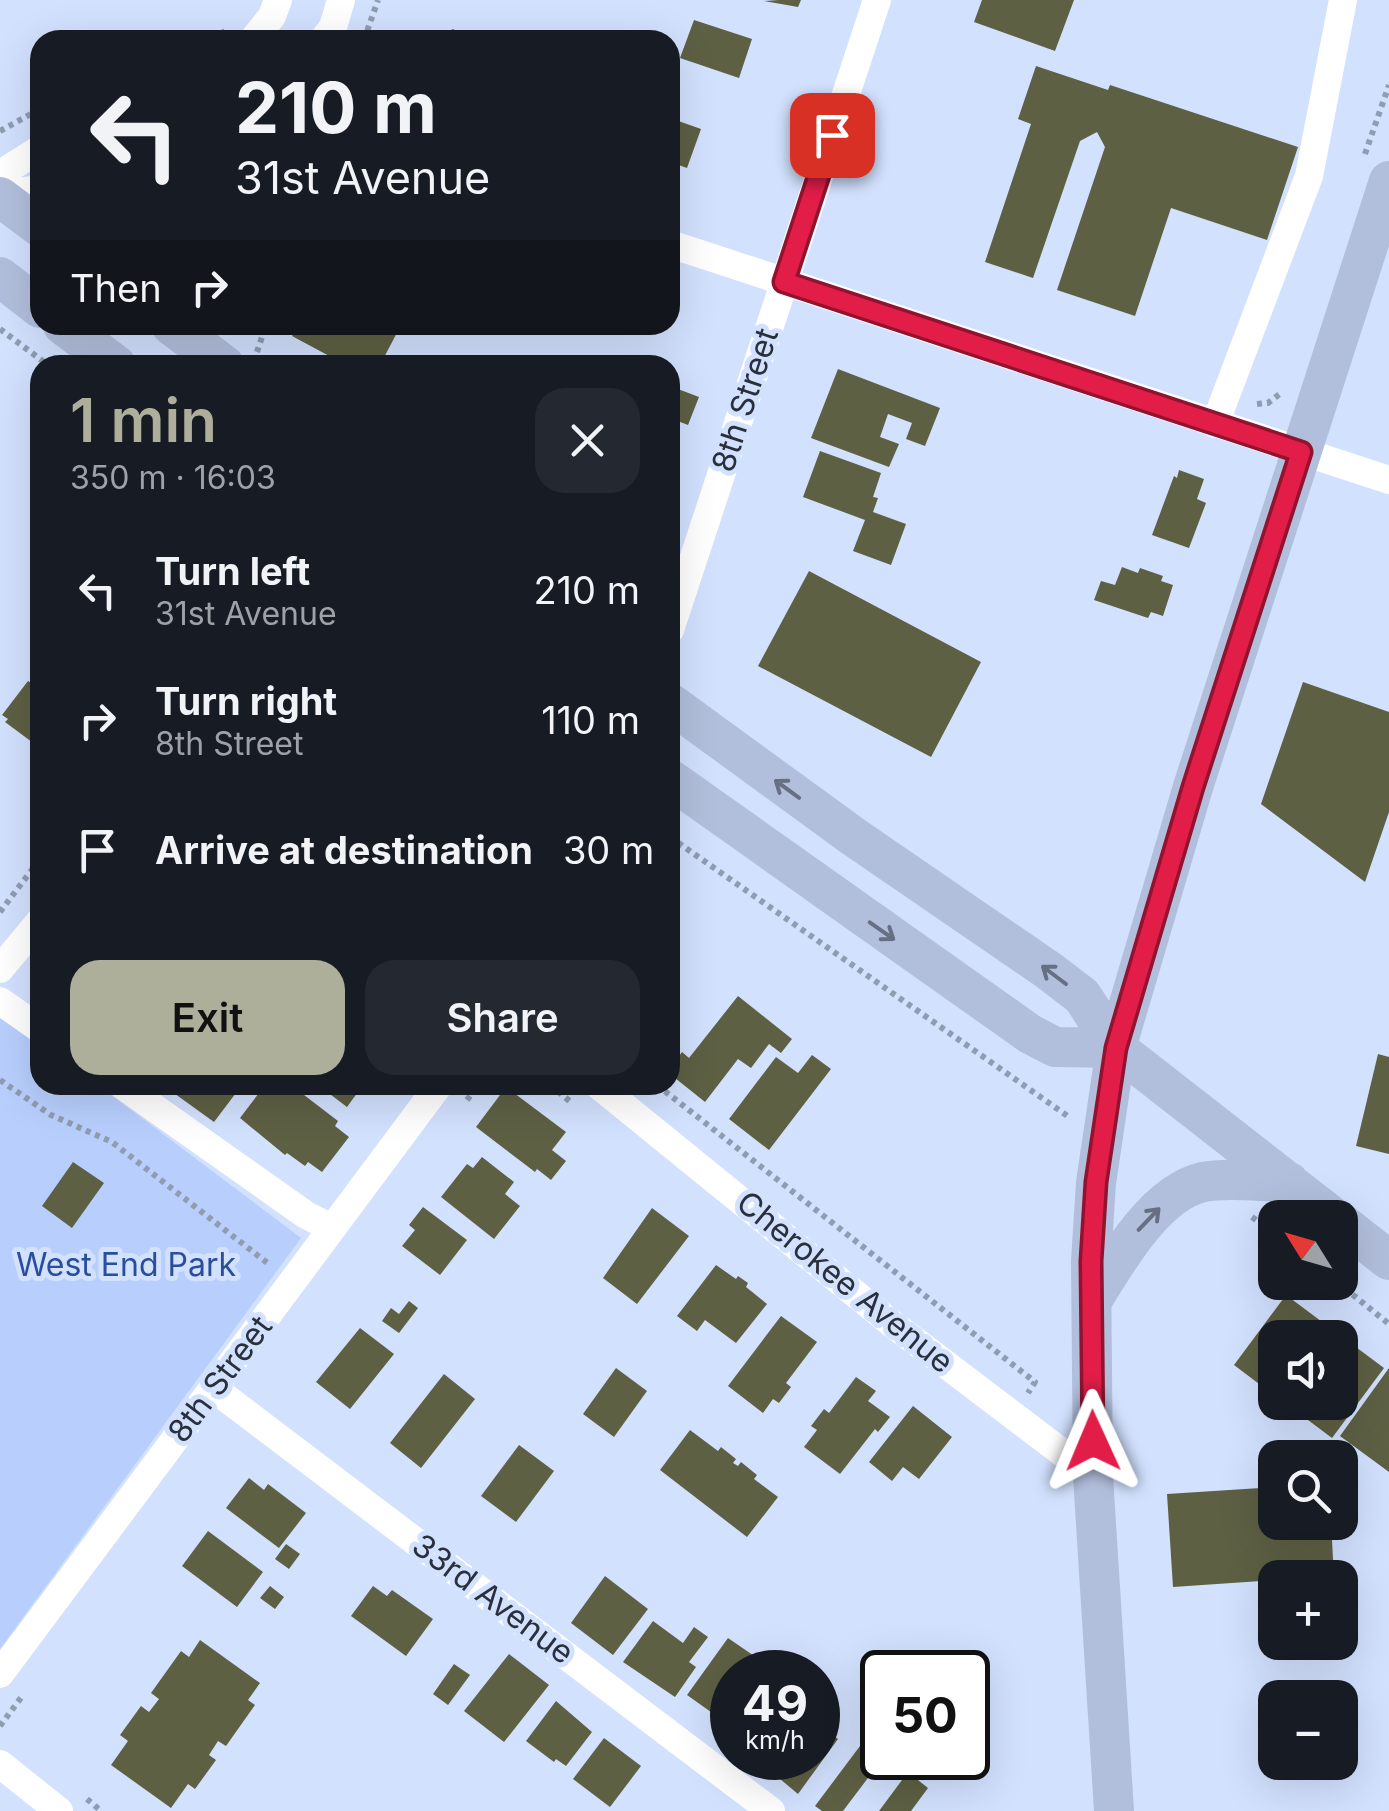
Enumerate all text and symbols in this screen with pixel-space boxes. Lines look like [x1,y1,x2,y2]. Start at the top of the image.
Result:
text: 210 m [235,65,437,150]
icon: left [70,70,200,200]
pin [790,93,875,178]
icon: arrive [805,108,860,163]
text: 31st Avenue [235,150,490,205]
icon: right [182,260,237,315]
text: Then [70,265,162,311]
street label: 8th Street [703,323,786,476]
text: 1 min [70,384,217,456]
button: close [535,388,640,493]
text: 350 m · 16:03 [70,458,276,497]
text: Turn left [155,548,310,594]
icon: left [70,563,125,618]
text: 210 m [533,567,640,613]
text: 31st Avenue [155,594,337,633]
text: Turn right [155,678,337,724]
icon: right [70,693,125,748]
text: 110 m [541,697,640,743]
text: 8th Street [155,724,303,763]
one-way arrow [774,779,801,800]
icon: arrive [70,823,125,878]
text: Arrive at destination [155,827,533,873]
text: 30 m [563,827,654,873]
one-way arrow [868,920,896,941]
button: Exit [70,960,345,1075]
button: Share [365,960,640,1075]
one-way arrow [1041,964,1068,985]
street label: Cherokee Avenue [729,1182,961,1381]
north arrow [1258,1200,1358,1300]
map controls [1258,1200,1358,1780]
one-way arrow [1137,1208,1161,1232]
park label: West End Park [16,1245,237,1284]
street label: 8th Street [159,1308,280,1450]
button: sound [1258,1320,1358,1420]
position arrow [1041,1389,1145,1493]
button: search [1258,1440,1358,1540]
street label: 33rd Avenue [405,1525,582,1672]
button: + [1258,1560,1358,1660]
speed limit sign: 50 [860,1650,990,1780]
text: 49 [742,1673,808,1733]
button: − [1258,1680,1358,1780]
text: km/h [745,1725,805,1755]

